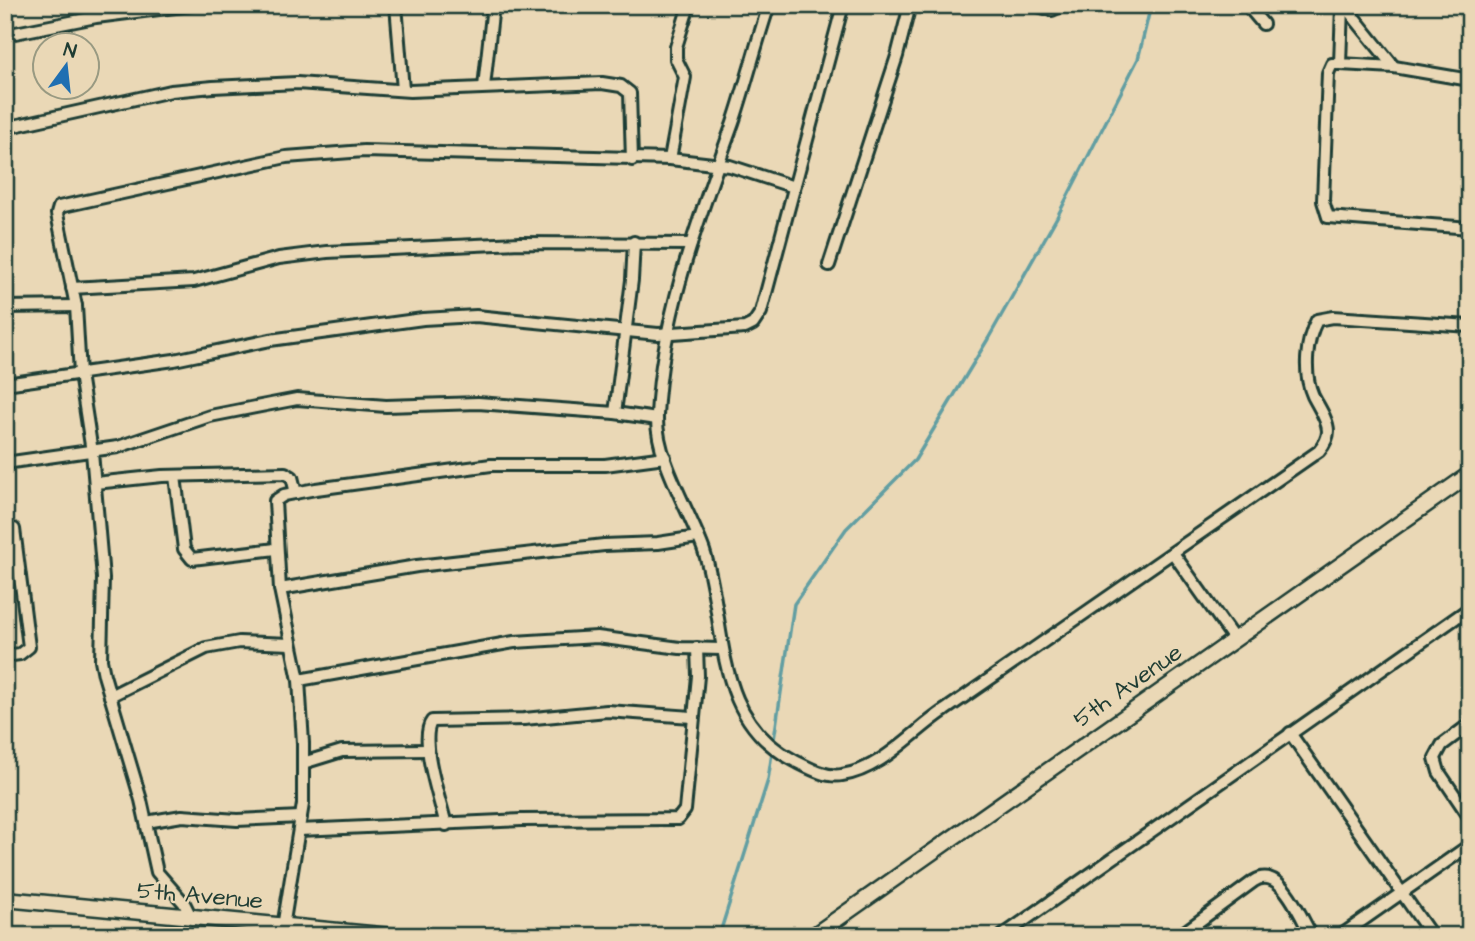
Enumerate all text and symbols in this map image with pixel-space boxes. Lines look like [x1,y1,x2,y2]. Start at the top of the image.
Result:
north arrow [32,32,102,102]
text: N [61,36,79,66]
street label: 5th Avenue [1067,636,1189,736]
street label: 5th Avenue [136,874,264,918]

